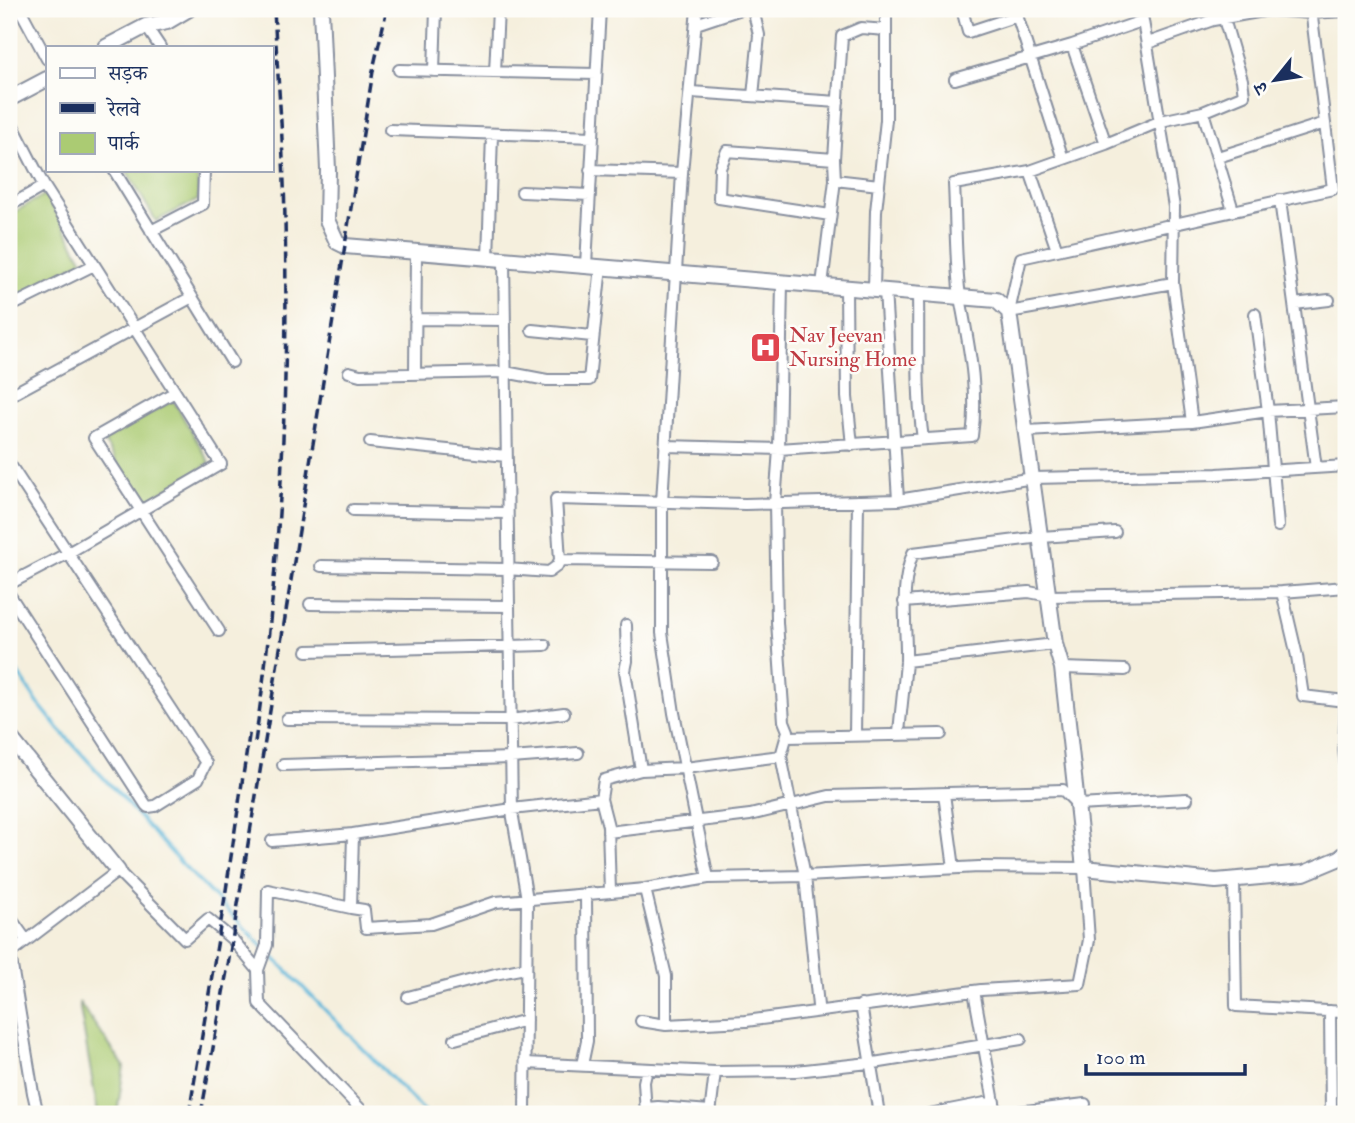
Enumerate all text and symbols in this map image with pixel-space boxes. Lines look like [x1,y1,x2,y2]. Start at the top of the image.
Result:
legend [46,46,273,172]
north arrow [1240,46,1310,116]
text: सड़क [107,60,148,87]
text: उ [1248,77,1275,100]
text: रेलवे [105,96,142,123]
text: पार्क [107,130,140,157]
place label: Nav Jeevan Nursing Home [789,322,917,373]
hospital icon: Nav Jeevan Nursing Home [749,330,783,364]
scale bar [1086,1032,1245,1076]
text: 100 m [1096,1044,1146,1071]

